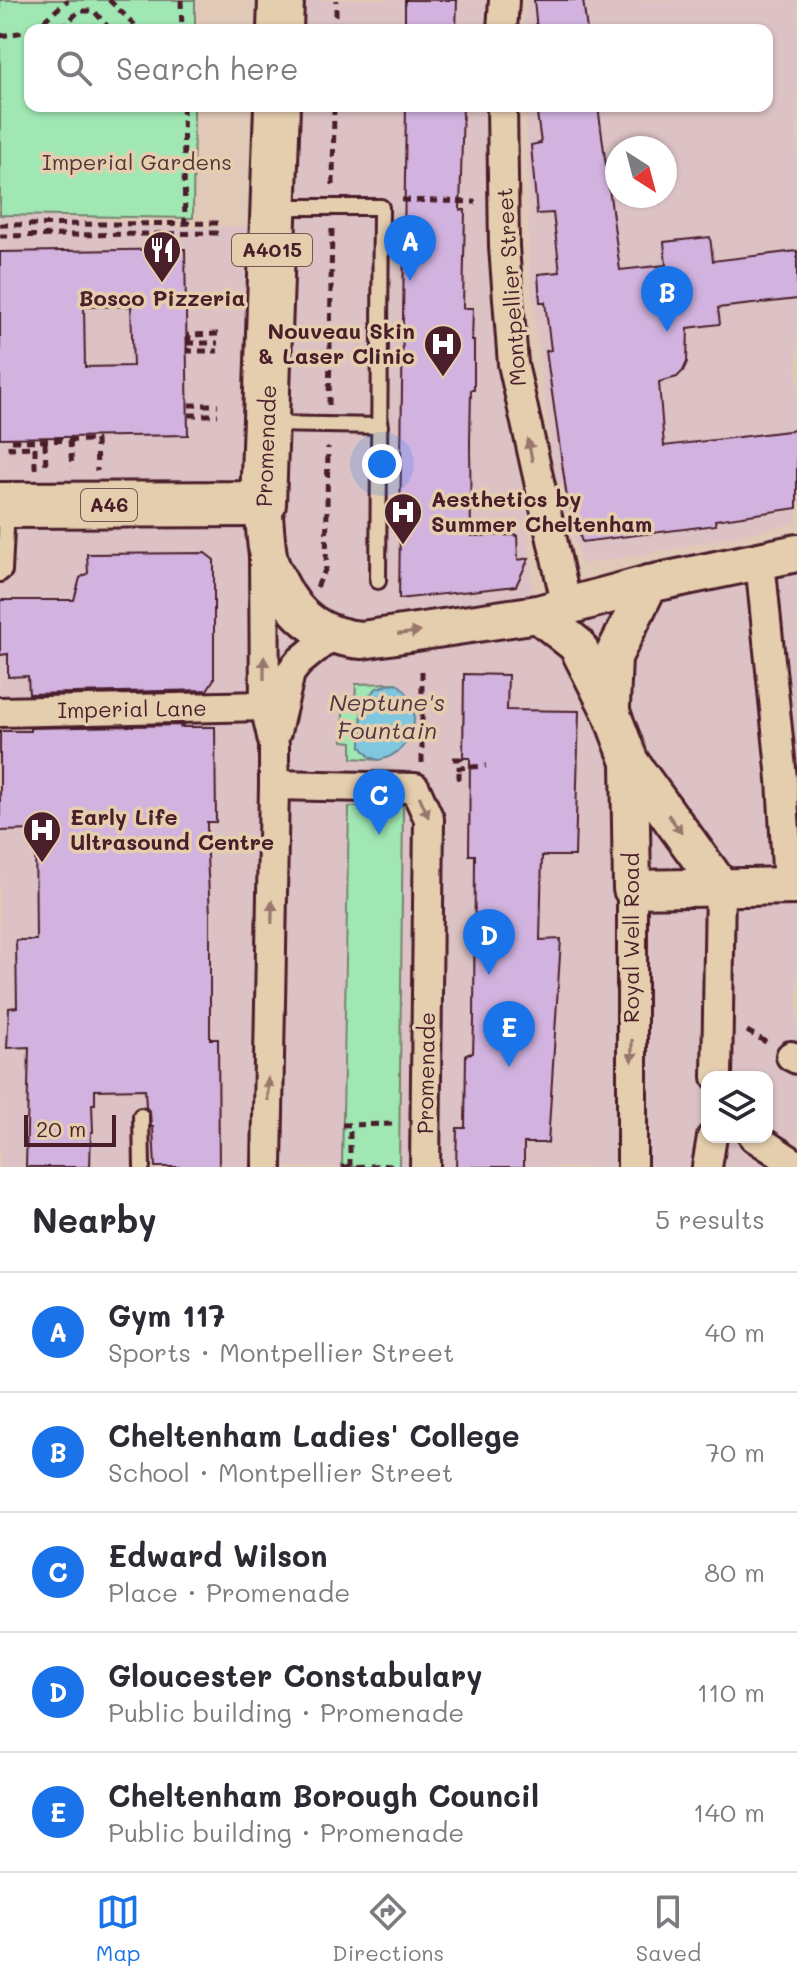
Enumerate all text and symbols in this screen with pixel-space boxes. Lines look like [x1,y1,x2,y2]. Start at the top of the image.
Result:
search box [24,24,773,112]
icon: search [52,46,96,90]
text: Search here [116,48,299,88]
north arrow [605,136,677,208]
park label: Imperial Gardens [42,147,232,176]
street label: Montpellier Street [489,187,532,387]
pin: A [384,215,436,281]
restaurant icon: Bosco Pizzeria [141,229,183,284]
road number: A4015 [232,234,312,266]
pin: B [641,266,693,332]
place label: Bosco Pizzeria [79,283,245,312]
place label: Nouveau Skin & Laser Clinic [258,316,415,370]
hospital icon: Nouveau Skin & Laser Clinic [422,323,464,378]
street label: Promenade [249,384,282,508]
one-way arrow [523,437,536,462]
your location [362,444,402,484]
place label: Aesthetics by Summer Cheltenham [431,484,652,538]
road number: A46 [81,489,137,521]
hospital icon: Aesthetics by Summer Cheltenham [382,491,424,546]
one-way arrow [397,627,422,640]
one-way arrow [258,655,270,680]
water label: Neptune's Fountain [329,686,445,745]
street label: Imperial Lane [57,693,207,724]
pin: C [353,769,405,835]
one-way arrow [417,795,430,819]
place label: Early Life Ultrasound Centre [70,802,274,856]
hospital icon: Early Life Ultrasound Centre [21,809,63,864]
one-way arrow [667,813,682,834]
street label: Royal Well Road [616,853,645,1023]
one-way arrow [266,899,278,924]
pin: D [463,909,515,975]
pin: E [483,1001,535,1067]
street label: Promenade [410,1012,441,1134]
one-way arrow [626,1039,638,1064]
map controls [701,1071,773,1143]
button: layers [701,1071,773,1143]
one-way arrow [262,1076,275,1101]
scale bar [24,1111,116,1147]
text: 20 m [36,1114,86,1143]
text: Nearby [32,1197,157,1242]
text: 5 results [655,1202,765,1236]
text: Gym 117 [108,1295,225,1335]
text: A [49,1315,67,1349]
text: 40 m [705,1315,765,1349]
text: Sports · Montpellier Street [108,1335,455,1369]
text: Cheltenham Ladies' College [108,1415,520,1455]
text: B [49,1435,67,1469]
text: 70 m [705,1435,765,1469]
text: School · Montpellier Street [108,1455,453,1489]
text: Edward Wilson [108,1535,327,1575]
text: C [48,1555,68,1589]
text: 80 m [704,1555,765,1589]
text: Place · Promenade [108,1575,350,1609]
text: Gloucester Constabulary [108,1655,482,1695]
text: D [49,1675,67,1709]
text: 110 m [697,1675,765,1709]
text: Public building · Promenade [108,1695,464,1729]
text: Cheltenham Borough Council [108,1775,539,1815]
text: E [50,1795,66,1829]
text: 140 m [693,1795,765,1829]
text: Public building · Promenade [108,1815,464,1849]
tab: Map [96,1890,141,1967]
tab: Directions [332,1890,444,1967]
tab: Saved [636,1890,701,1967]

